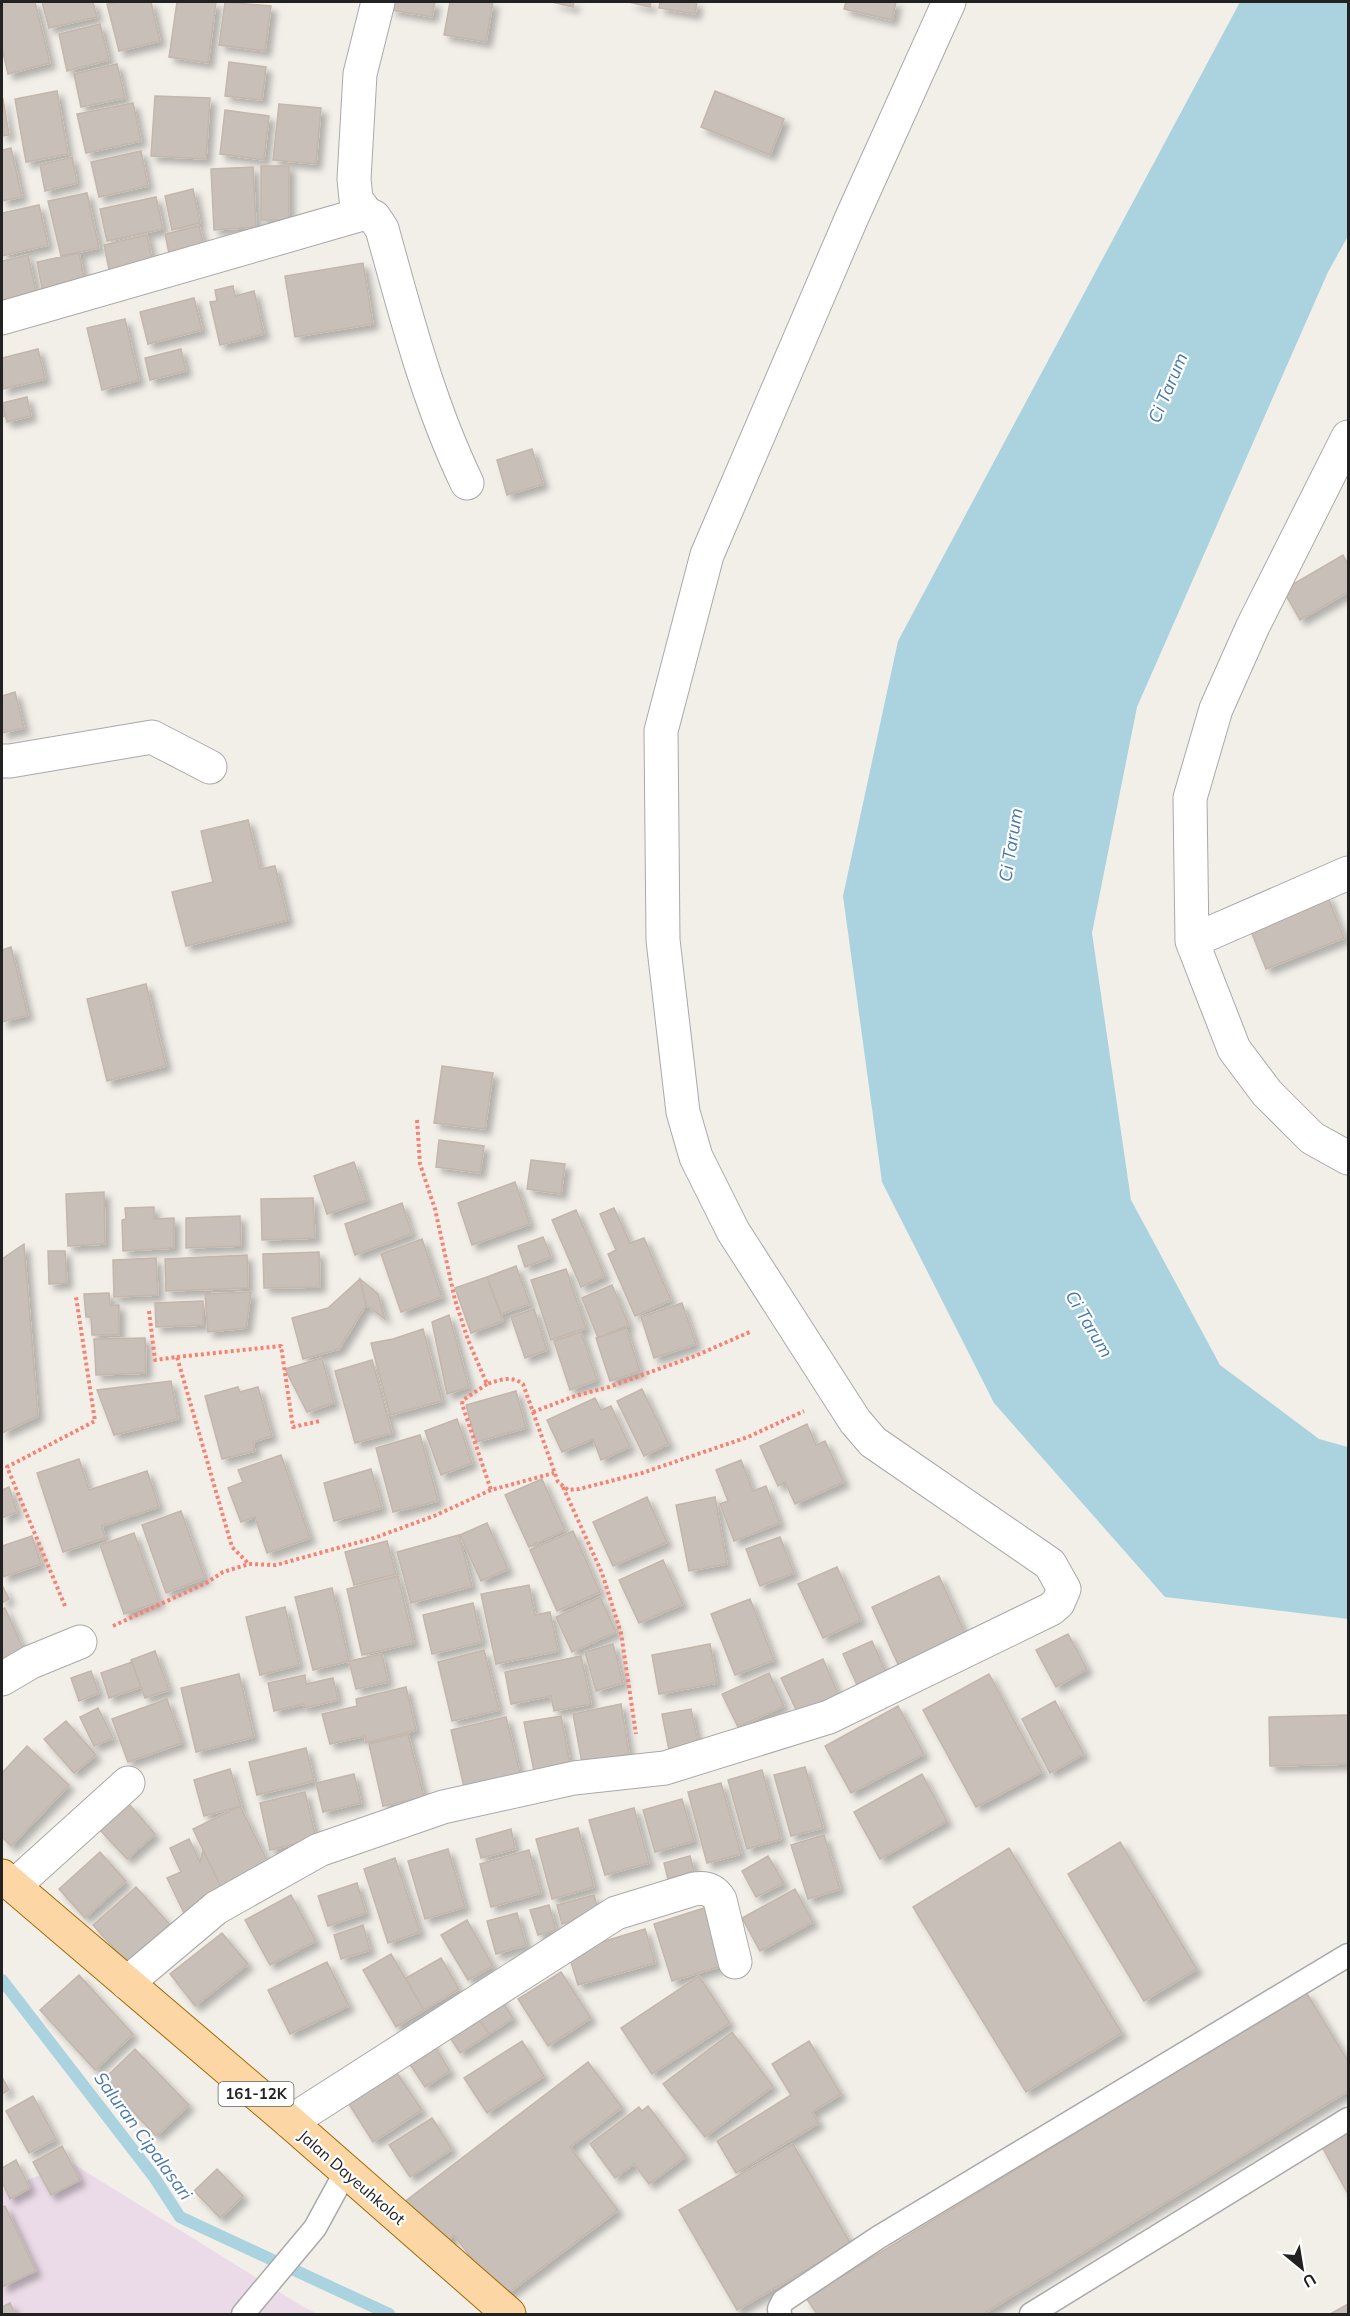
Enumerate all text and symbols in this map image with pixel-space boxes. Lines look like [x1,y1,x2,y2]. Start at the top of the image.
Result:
water label: Ci Tarum [1142,349,1193,427]
water label: Ci Tarum [993,806,1028,883]
water label: Ci Tarum [1060,1286,1118,1362]
water label: Saluran Cipalasari [89,2067,198,2205]
road number: 161-12K [218,2082,294,2106]
street label: Jalan Dayeuhkolot [295,2125,410,2229]
north arrow [1272,2238,1332,2298]
text: U [1299,2269,1320,2293]

